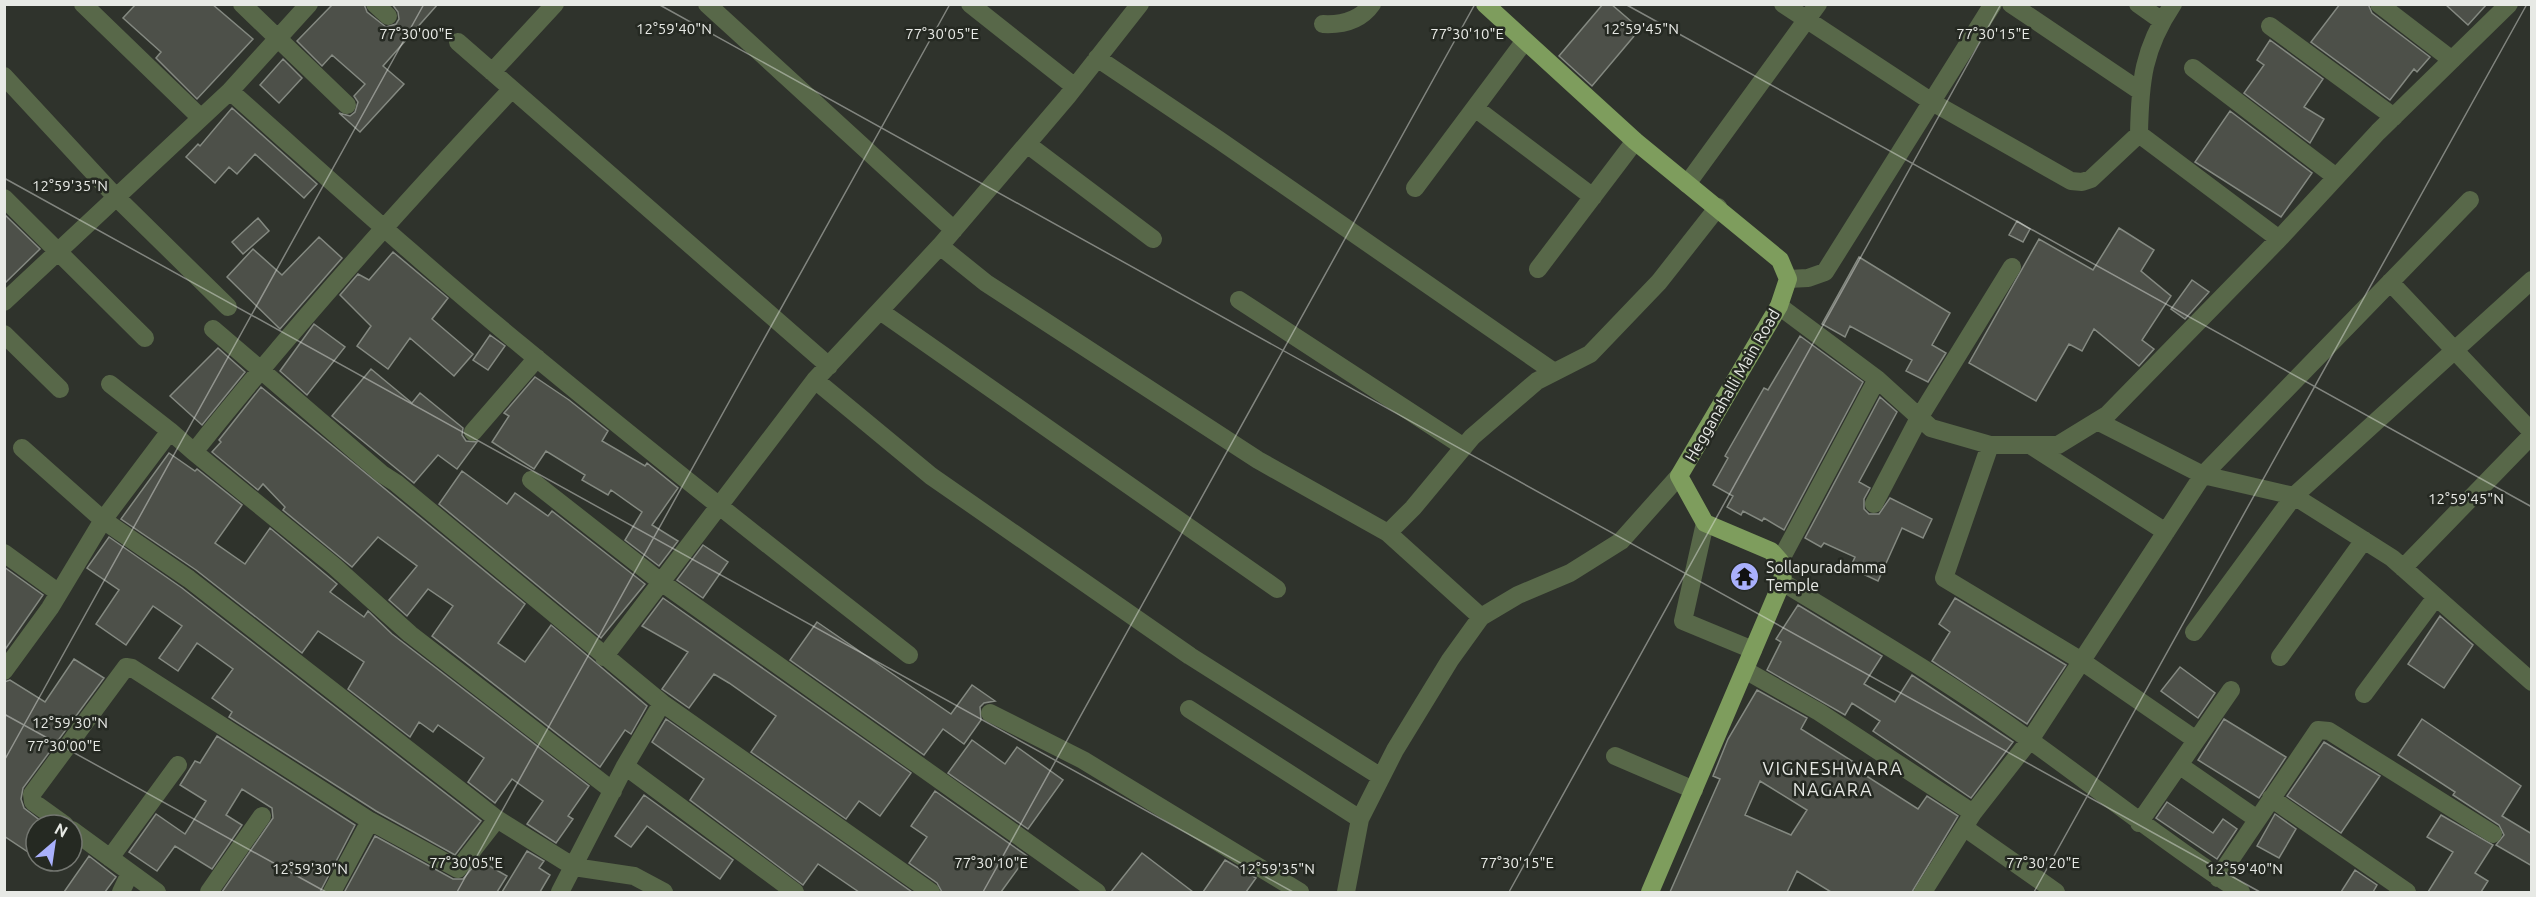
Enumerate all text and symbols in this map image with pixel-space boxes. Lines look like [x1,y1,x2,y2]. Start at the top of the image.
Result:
text: 12°59'40"N [636,20,712,37]
text: 12°59'45"N [1603,20,1679,37]
text: 77°30'00"E [379,25,453,42]
text: 77°30'05"E [905,25,979,42]
text: 77°30'10"E [1430,25,1504,42]
text: 77°30'15"E [1956,25,2030,42]
text: 12°59'35"N [32,177,108,194]
street label: Hegganahalli Main Road [1681,306,1783,464]
text: 12°59'45"N [2428,490,2504,507]
place label: Sollapuradamma Temple [1766,558,1887,594]
temple icon: Sollapuradamma Temple [1729,560,1761,592]
text: 12°59'30"N [32,714,108,731]
text: 77°30'00"E [27,737,101,754]
district label: VIGNESHWARA NAGARA [1763,758,1903,799]
north arrow [24,813,84,873]
text: N [52,819,71,841]
text: 77°30'05"E [429,854,503,871]
text: 77°30'10"E [954,854,1028,871]
text: 77°30'15"E [1480,854,1554,871]
text: 77°30'20"E [2006,854,2080,871]
text: 12°59'30"N [272,860,348,877]
text: 12°59'35"N [1239,860,1315,877]
text: 12°59'40"N [2207,860,2283,877]

